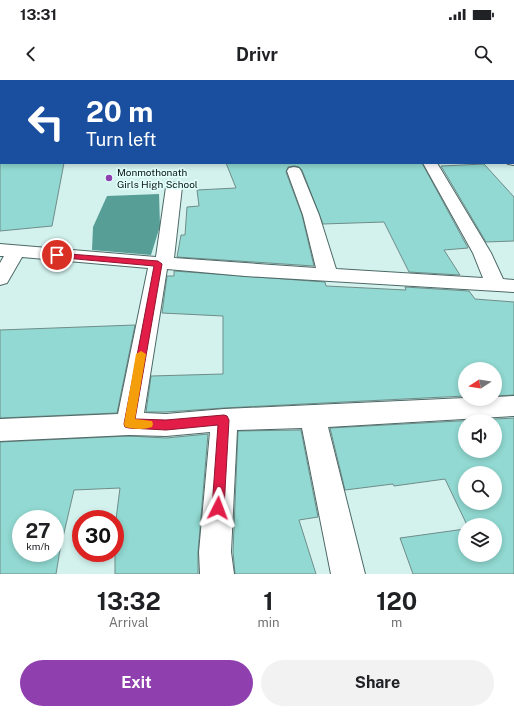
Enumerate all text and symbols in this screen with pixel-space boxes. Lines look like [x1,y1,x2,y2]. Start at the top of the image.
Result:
text: 13:31 [20,6,57,23]
icon: back [20,43,42,65]
icon: search [472,43,494,65]
text: Drivr [236,44,278,65]
text: 20 m [86,95,153,128]
icon: left [20,96,72,148]
text: Turn left [86,129,156,150]
place label: Monmothonath Girls High School [117,166,198,190]
marker: Monmothonath Girls High School [104,173,114,183]
pin [40,238,74,272]
icon: arrive [46,244,68,266]
north arrow [458,362,502,406]
map controls [458,362,502,562]
button: sound [458,414,502,458]
button: search [458,466,502,510]
position arrow [197,487,239,529]
speed limit sign: 30 [72,510,124,562]
button: layers [458,518,502,562]
text: 27 [25,519,51,543]
text: km/h [26,540,50,552]
text: 13:32 [97,587,161,615]
text: 1 [263,587,274,615]
text: 120 [376,587,417,615]
text: Arrival [109,615,149,630]
text: min [257,615,279,630]
text: m [391,615,402,630]
button: Exit [20,660,253,706]
button: Share [261,660,494,706]

